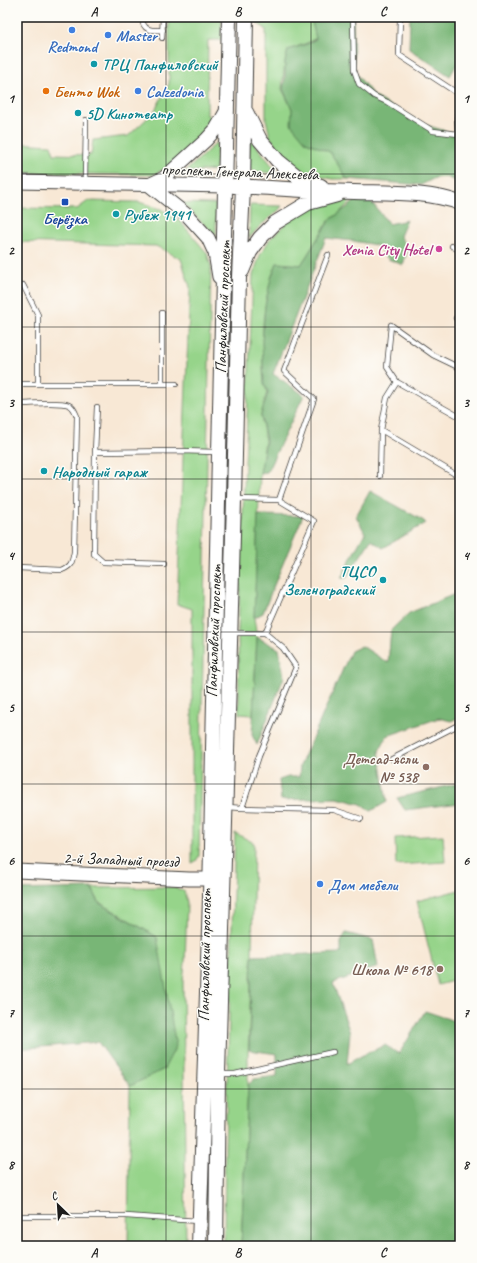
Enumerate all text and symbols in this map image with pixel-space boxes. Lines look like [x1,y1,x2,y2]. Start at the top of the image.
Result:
text: A [91,4,99,20]
text: B [235,4,243,20]
text: C [380,4,388,20]
marker: Redmond [67,25,77,35]
place label: Master [116,26,159,46]
marker: Master [103,30,113,40]
place label: Redmond [47,37,99,57]
place label: ТРЦ Панфиловский [102,55,219,75]
marker: ТРЦ Панфиловский [89,59,99,69]
place label: Бенто Wok [54,82,121,102]
place label: Calzedonia [146,82,205,102]
marker: Бенто Wok [41,86,51,96]
marker: Calzedonia [133,86,143,96]
text: 1 [8,91,16,107]
text: 1 [463,91,471,107]
place label: 5D Кинотеатр [86,104,173,124]
marker: 5D Кинотеатр [73,108,83,118]
street label: проспект Генерала Алексеева [161,159,320,185]
marker: Берёзка [60,197,70,207]
place label: Рубеж 1941 [124,205,192,225]
place label: Берёзка [43,209,89,229]
marker: Рубеж 1941 [111,209,121,219]
street label: Панфиловский проспект [211,239,235,374]
place label: Xenia City Hotel [342,240,434,260]
text: 2 [8,243,15,259]
text: 2 [463,243,470,259]
marker: Xenia City Hotel [434,244,444,254]
text: 3 [8,395,15,411]
text: 3 [463,395,470,411]
place label: Народный гараж [52,462,149,482]
marker: Народный гараж [39,466,49,476]
text: 4 [8,548,16,564]
text: 4 [463,548,471,564]
place label: ТЦСО Зеленоградский [284,562,377,600]
street label: Панфиловский проспект [202,563,226,698]
marker: ТЦСО Зеленоградский [378,575,388,585]
text: 5 [8,700,15,716]
text: 5 [463,700,470,716]
place label: Детсад-ясли № 538 [343,749,420,787]
marker: Детсад-ясли № 538 [421,762,431,772]
street label: 2-й Западный проезд [63,848,180,872]
text: 6 [8,853,15,869]
text: 6 [463,853,470,869]
place label: Дом мебели [328,875,399,895]
marker: Дом мебели [315,879,325,889]
street label: Панфиловский проспект [194,887,216,1022]
place label: Школа № 618 [351,960,434,980]
marker: Школа № 618 [435,964,445,974]
text: 7 [8,1005,15,1021]
text: 7 [463,1005,470,1021]
text: 8 [8,1157,16,1173]
text: 8 [463,1157,471,1173]
north arrow [38,1185,78,1225]
text: С [48,1188,61,1203]
text: A [91,1245,99,1261]
text: B [235,1245,243,1261]
text: C [380,1245,388,1261]

